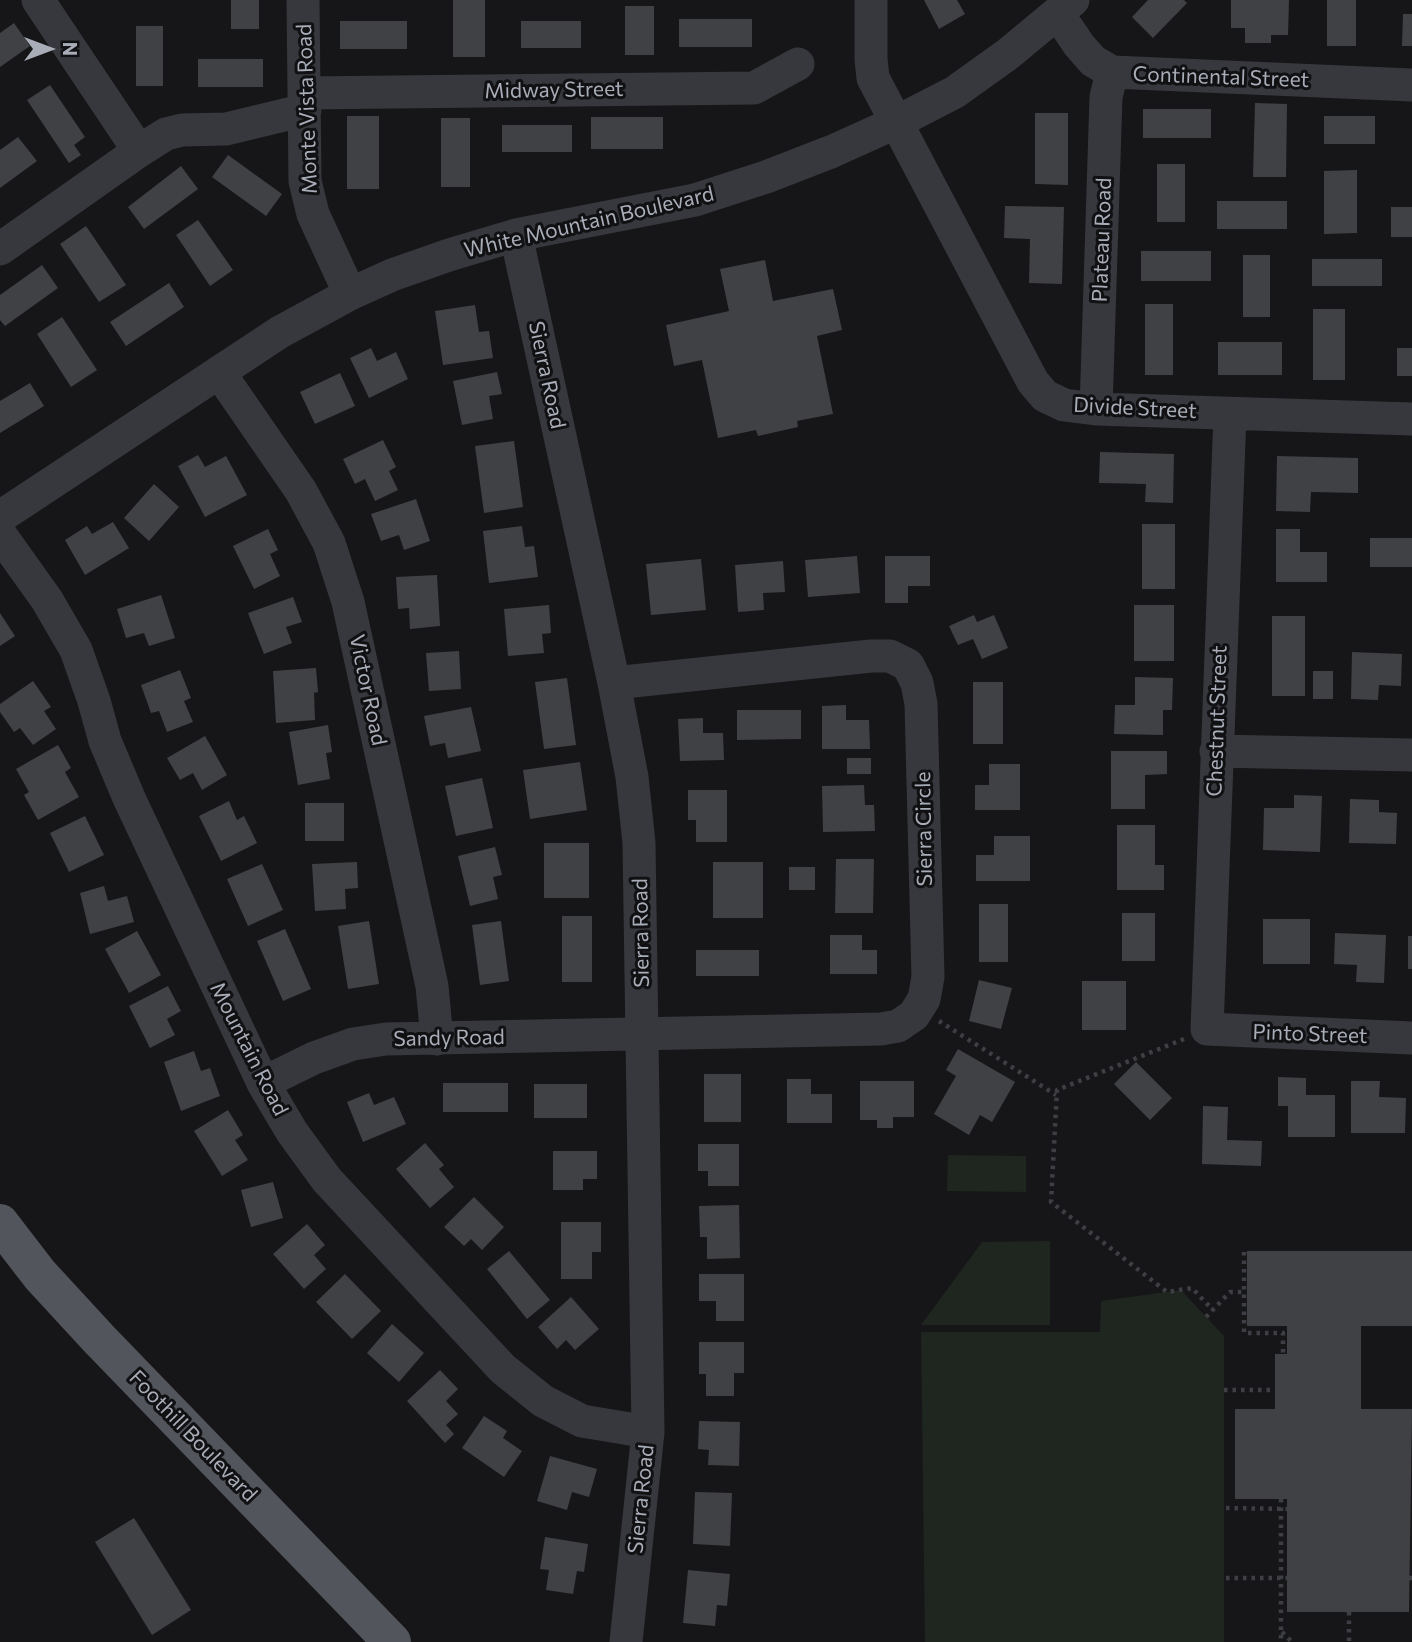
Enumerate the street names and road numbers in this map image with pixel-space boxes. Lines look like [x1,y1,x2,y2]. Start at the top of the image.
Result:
street label: Monte Vista Road [291,24,323,194]
street label: Continental Street [1132,61,1310,93]
street label: Midway Street [484,76,624,104]
street label: Plateau Road [1087,177,1117,303]
street label: White Mountain Boulevard [462,181,716,263]
street label: Sierra Road [523,319,571,431]
street label: Divide Street [1073,392,1197,424]
street label: Victor Road [344,632,392,748]
street label: Chestnut Street [1202,645,1232,797]
street label: Sierra Circle [910,771,938,887]
street label: Sierra Road [627,878,655,988]
street label: Mountain Road [205,978,293,1120]
street label: Pinto Street [1252,1019,1368,1049]
street label: Sandy Road [393,1024,505,1052]
street label: Foothill Boulevard [124,1365,262,1507]
street label: Sierra Road [623,1443,659,1555]

